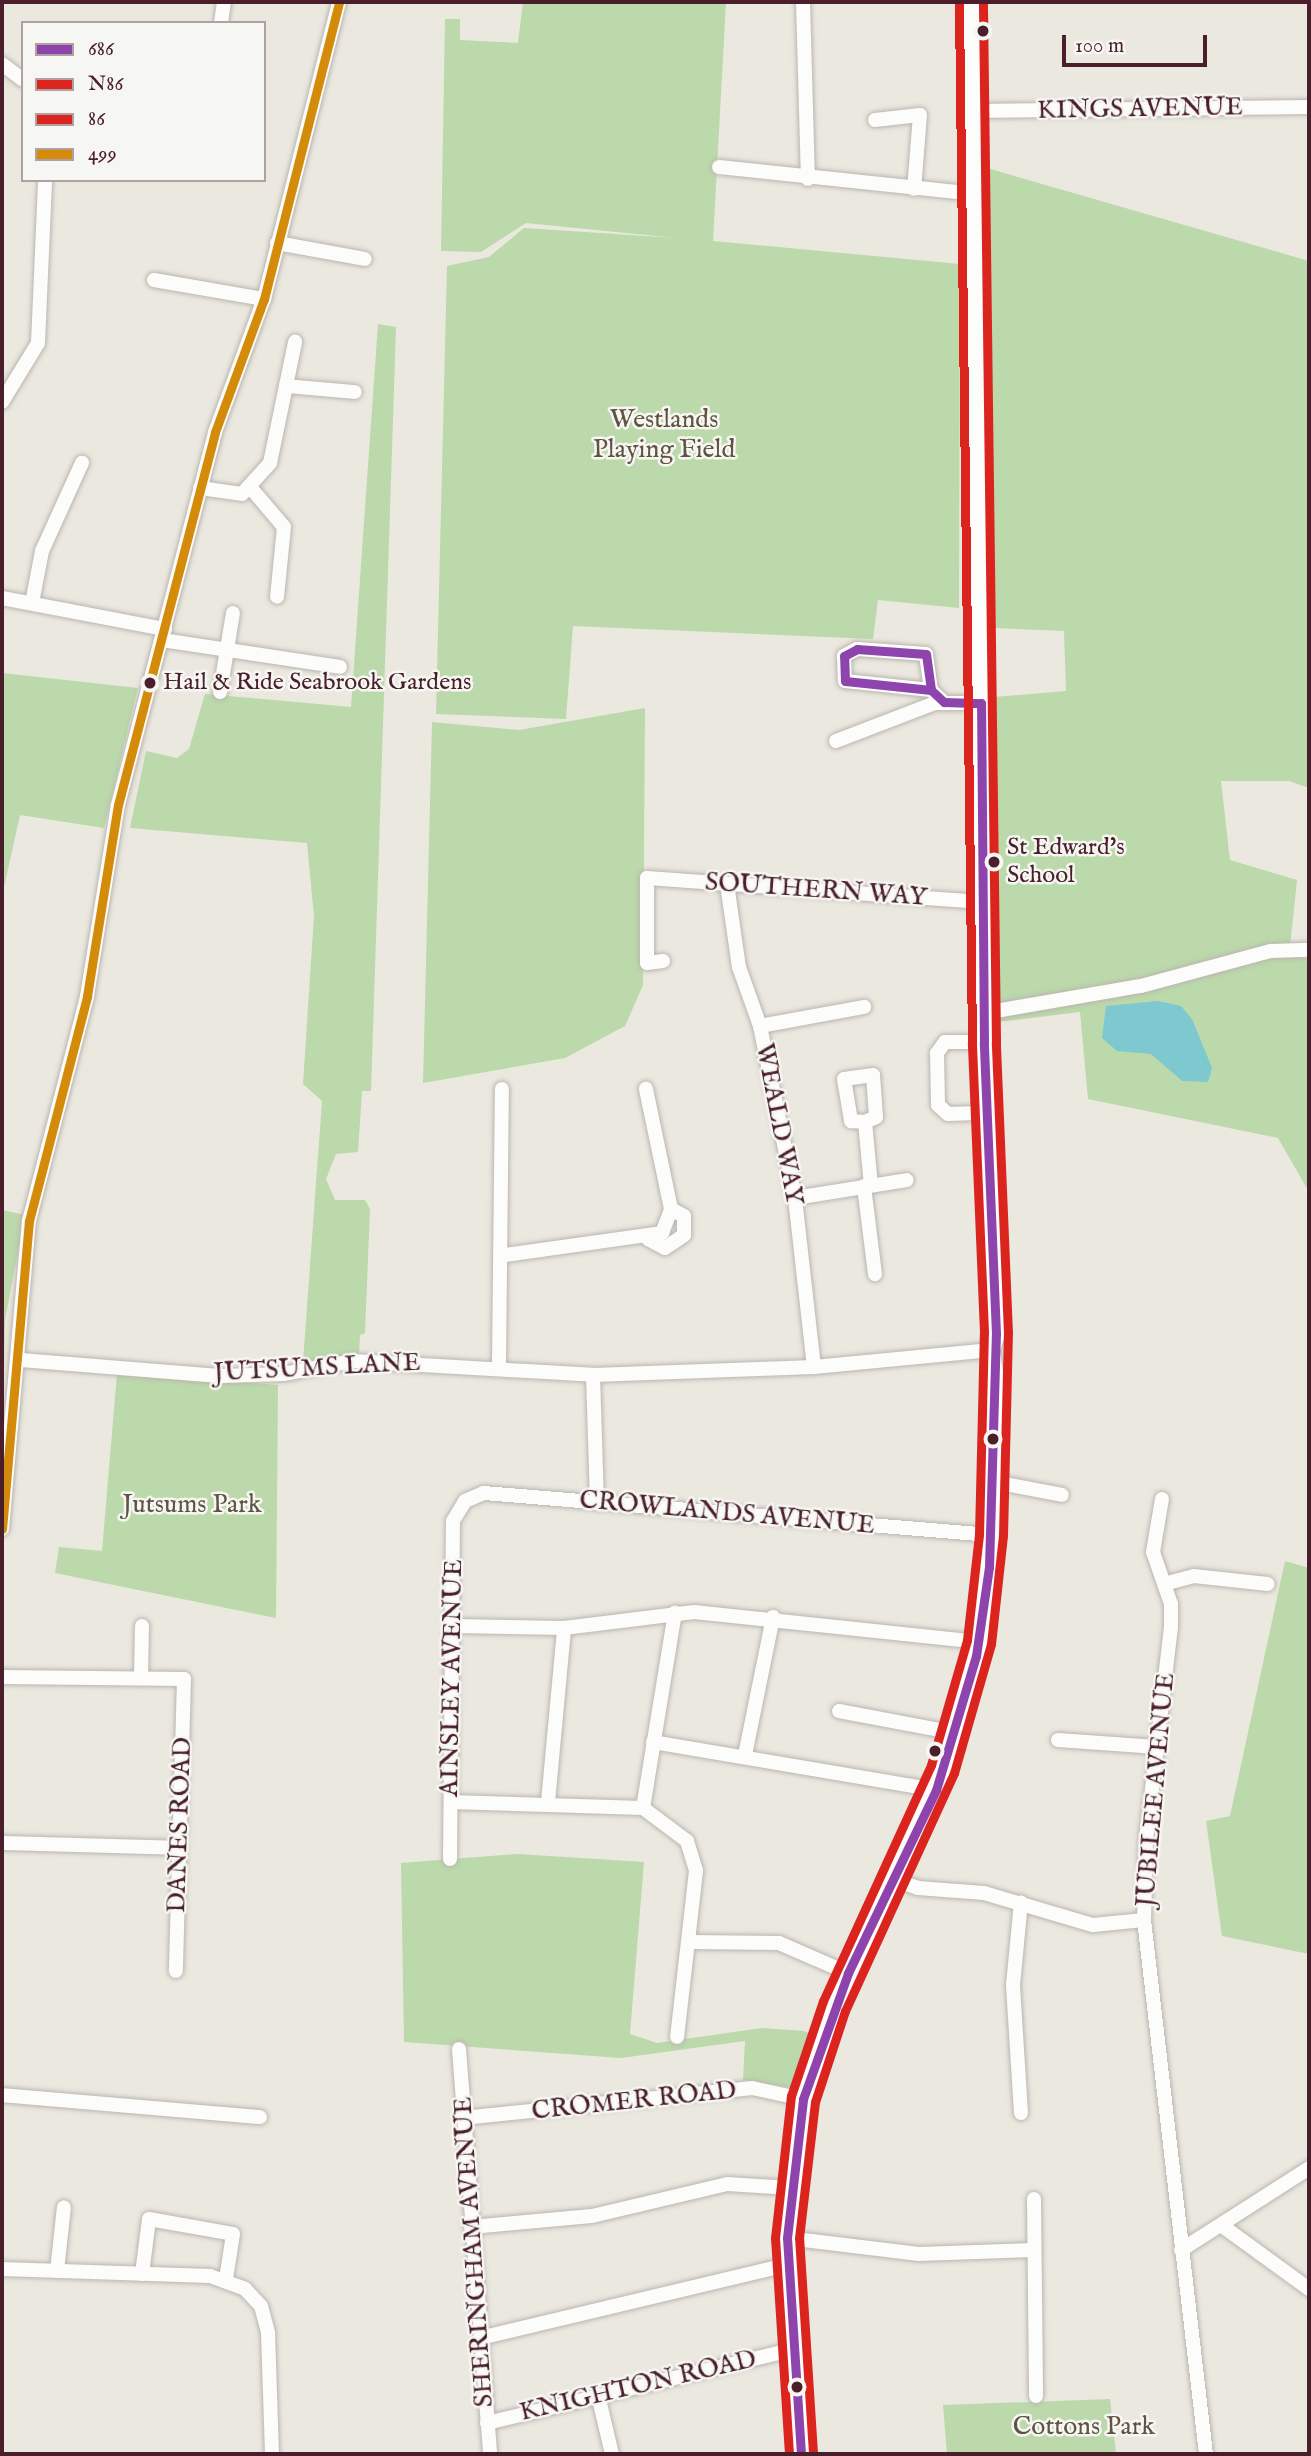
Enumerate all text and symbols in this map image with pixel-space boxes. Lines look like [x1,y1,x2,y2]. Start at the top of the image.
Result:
legend [21,21,266,182]
scale bar [1066,21,1211,65]
unlabelled marker [976,24,990,38]
text: 100 m [1075,33,1124,60]
text: 686 [88,36,114,63]
text: N86 [88,71,123,98]
street label: KINGS AVENUE [1037,92,1243,126]
text: 86 [88,106,105,133]
text: 499 [88,141,117,168]
park label: Westlands Playing Field [593,404,735,466]
place label: Hail & Ride Seabrook Gardens [163,669,471,697]
marker: Hail & Ride Seabrook Gardens [143,676,157,690]
place label: St Edward's School [1007,834,1125,890]
marker: St Edward's School [987,855,1001,869]
street label: SOUTHERN WAY [704,867,928,913]
street label: WEALD WAY [748,1041,810,1207]
street label: JUTSUMS LANE [213,1347,421,1389]
unlabelled marker [986,1432,1000,1446]
street label: CROWLANDS AVENUE [578,1485,876,1541]
park label: Jutsums Park [122,1489,262,1521]
street label: AINSLEY AVENUE [434,1559,470,1797]
street label: JUBILEE AVENUE [1130,1672,1182,1908]
street label: DANES ROAD [161,1736,199,1914]
unlabelled marker [928,1744,942,1758]
street label: CROMER ROAD [530,2075,738,2127]
street label: SHERINGHAM AVENUE [448,2096,500,2408]
street label: KNIGHTON ROAD [517,2344,759,2428]
unlabelled marker [790,2380,804,2394]
park label: Cottons Park [1013,2411,1155,2443]

